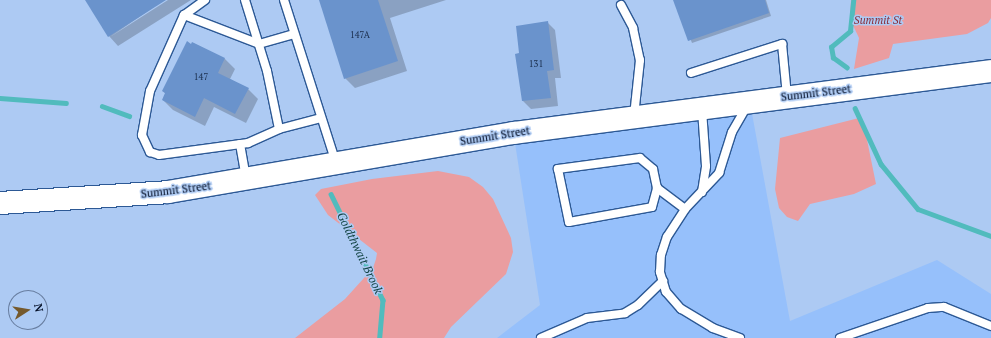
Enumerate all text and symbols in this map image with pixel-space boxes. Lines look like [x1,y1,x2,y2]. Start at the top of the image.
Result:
park label: Summit St [854,13,902,27]
house number: 147A [350,30,370,40]
house number: 131 [529,59,543,69]
house number: 147 [194,72,208,82]
street label: Summit Street [780,82,852,104]
street label: Summit Street [459,124,531,148]
street label: Summit Street [140,179,212,201]
water label: Goldthwait Brook [334,210,386,296]
north arrow [8,290,48,330]
text: N [31,302,46,313]

